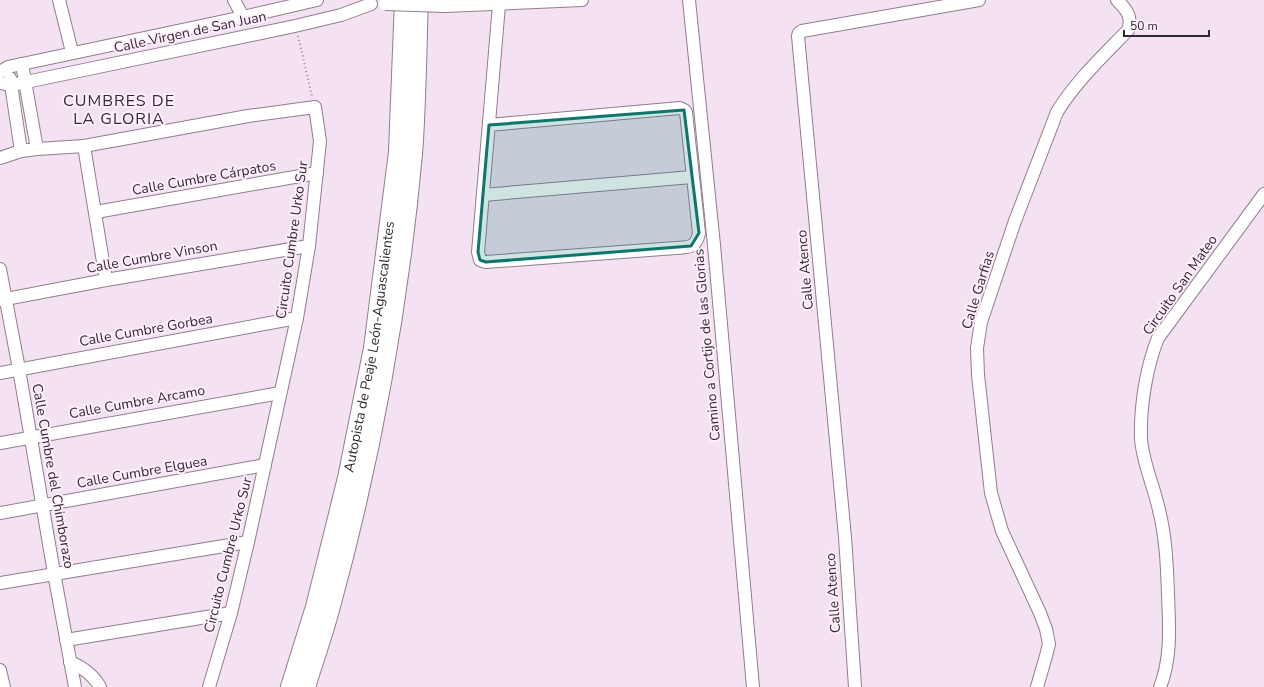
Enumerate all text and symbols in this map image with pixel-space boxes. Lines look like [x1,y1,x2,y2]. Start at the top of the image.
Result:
street label: Calle Virgen de San Juan [112,7,268,57]
scale bar [1124,12,1209,38]
text: 50 m [1130,18,1158,34]
district label: CUMBRES DE LA GLORIA [63,90,175,130]
street label: Calle Cumbre Cárpatos [131,156,278,200]
street label: Circuito Cumbre Urko Sur [271,160,313,320]
street label: Autopista de Peaje León-Aguascalientes [339,220,399,474]
street label: Calle Atenco [792,229,818,311]
street label: Circuito San Mateo [1138,231,1222,339]
street label: Calle Cumbre Vinson [85,236,219,278]
street label: Camino a Cortijo de las Glorias [689,248,725,442]
street label: Calle Garfias [957,248,999,331]
street label: Calle Cumbre Gorbea [78,309,214,351]
street label: Calle Cumbre Arcamo [67,381,207,423]
street label: Calle Cumbre del Chimborazo [27,382,79,570]
street label: Calle Cumbre Elguea [75,451,209,493]
street label: Circuito Cumbre Urko Sur [199,475,257,635]
street label: Calle Atenco [821,552,845,634]

